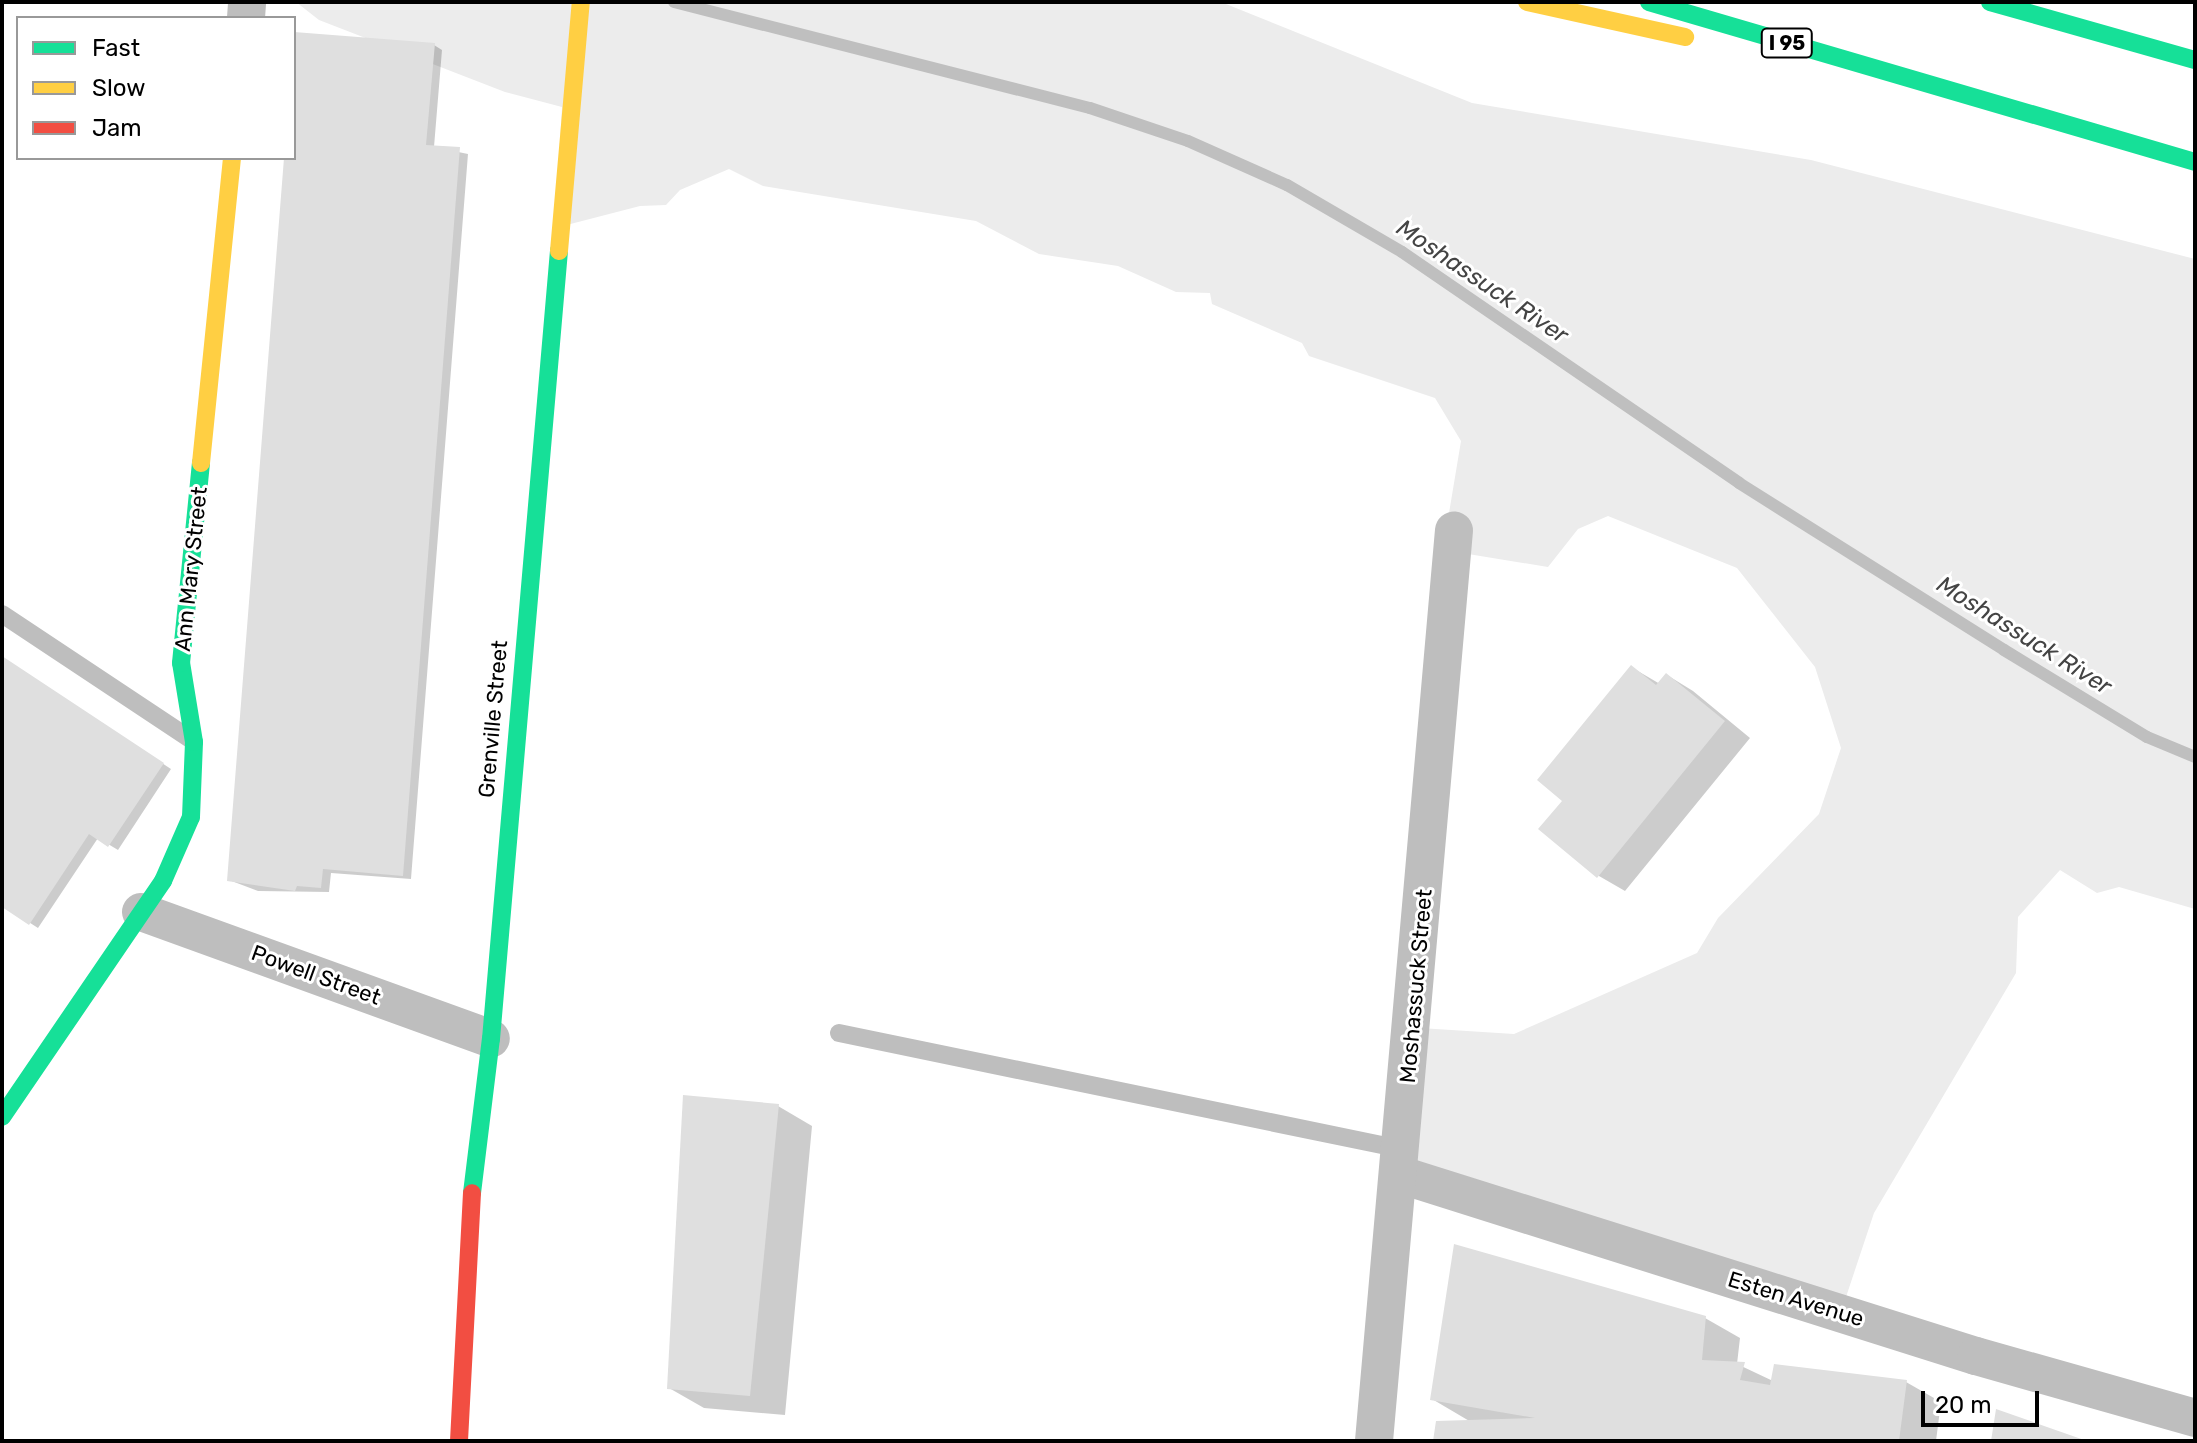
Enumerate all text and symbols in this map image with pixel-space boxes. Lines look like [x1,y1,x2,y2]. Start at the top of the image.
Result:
legend [16,16,296,160]
road number: I 95 [1759,27,1815,59]
text: Fast [92,34,140,62]
text: Slow [92,74,145,102]
text: Jam [92,114,142,142]
water label: Moshassuck River [1391,214,1573,350]
street label: Ann Mary Street [169,485,213,653]
water label: Moshassuck River [1931,570,2117,702]
street label: Grenville Street [473,639,513,799]
street label: Moshassuck Street [1394,888,1438,1084]
street label: Powell Street [248,939,384,1011]
street label: Esten Avenue [1725,1266,1867,1332]
scale bar [1925,1375,2043,1425]
text: 20 m [1935,1391,1992,1419]

